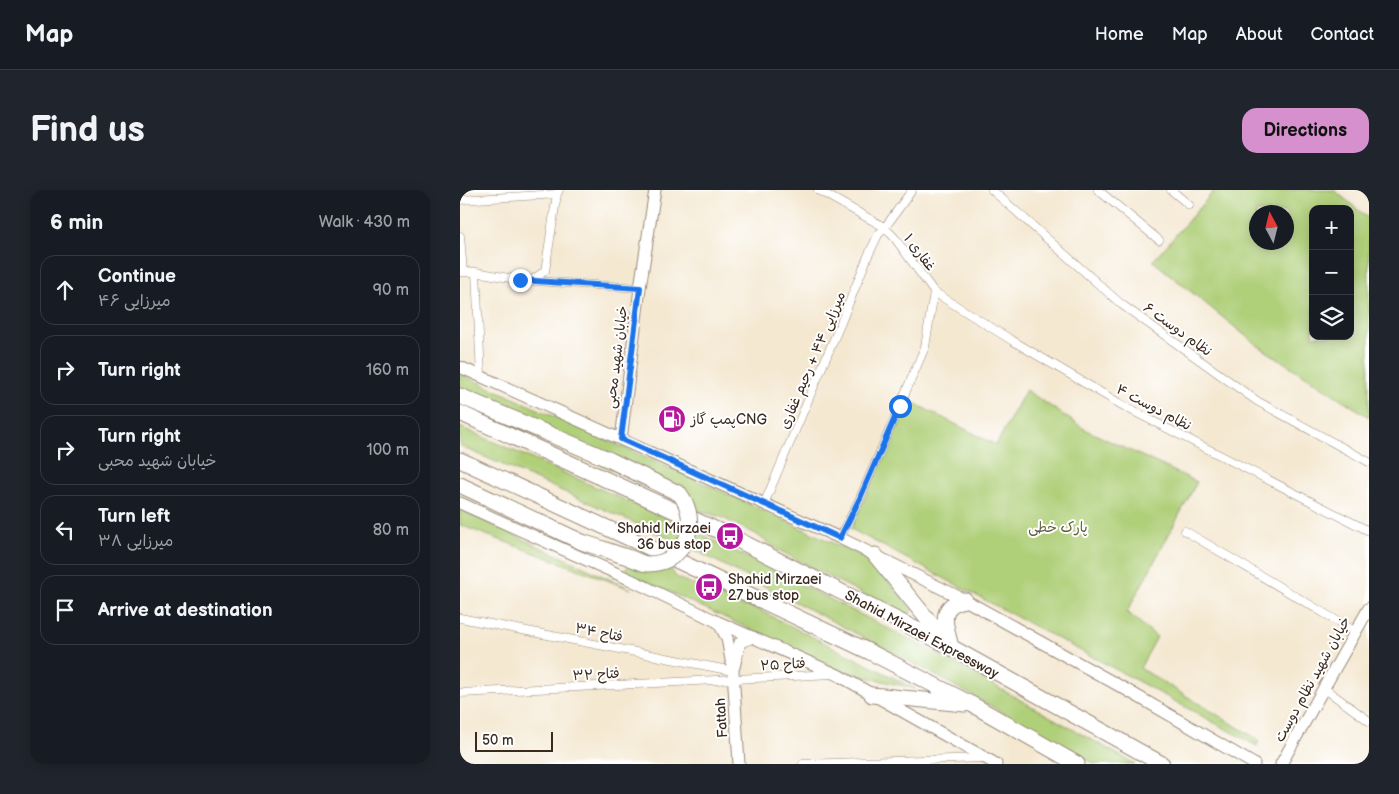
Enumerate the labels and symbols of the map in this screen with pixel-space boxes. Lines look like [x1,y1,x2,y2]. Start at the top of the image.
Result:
north arrow [1249,205,1294,250]
street label: غفاری ۱ [900,230,939,274]
route end [509,269,532,292]
street label: میرزایی ۴۴ + رحیم غفاری [776,289,851,432]
street label: نظام دوست ۶ [1139,299,1215,362]
street label: خیابان شهید محبی [602,305,631,410]
street label: نظام دوست ۴ [1112,381,1194,436]
route start [889,395,912,418]
fuel station icon: پمپ گازCNG [657,404,687,434]
place label: پمپ گازCNG [690,411,767,429]
park label: پارک خطی [1028,519,1088,537]
place label: Shahid Mirzaei 36 bus stop [617,520,711,553]
bus stop icon: Shahid Mirzaei 36 bus stop [715,521,745,551]
place label: Shahid Mirzaei 27 bus stop [728,571,822,604]
bus stop icon: Shahid Mirzaei 27 bus stop [694,572,724,602]
street label: Shahid Mirzaei Expressway [842,587,1002,683]
street label: خیابان شهید نظام دوست [1271,614,1356,746]
street label: فتاح ۳۴ [573,620,624,646]
street label: فتاح ۲۵ [760,655,806,675]
street label: فتاح ۳۲ [572,665,620,685]
street label: Fattah [712,697,731,738]
scale bar [475,729,552,752]

